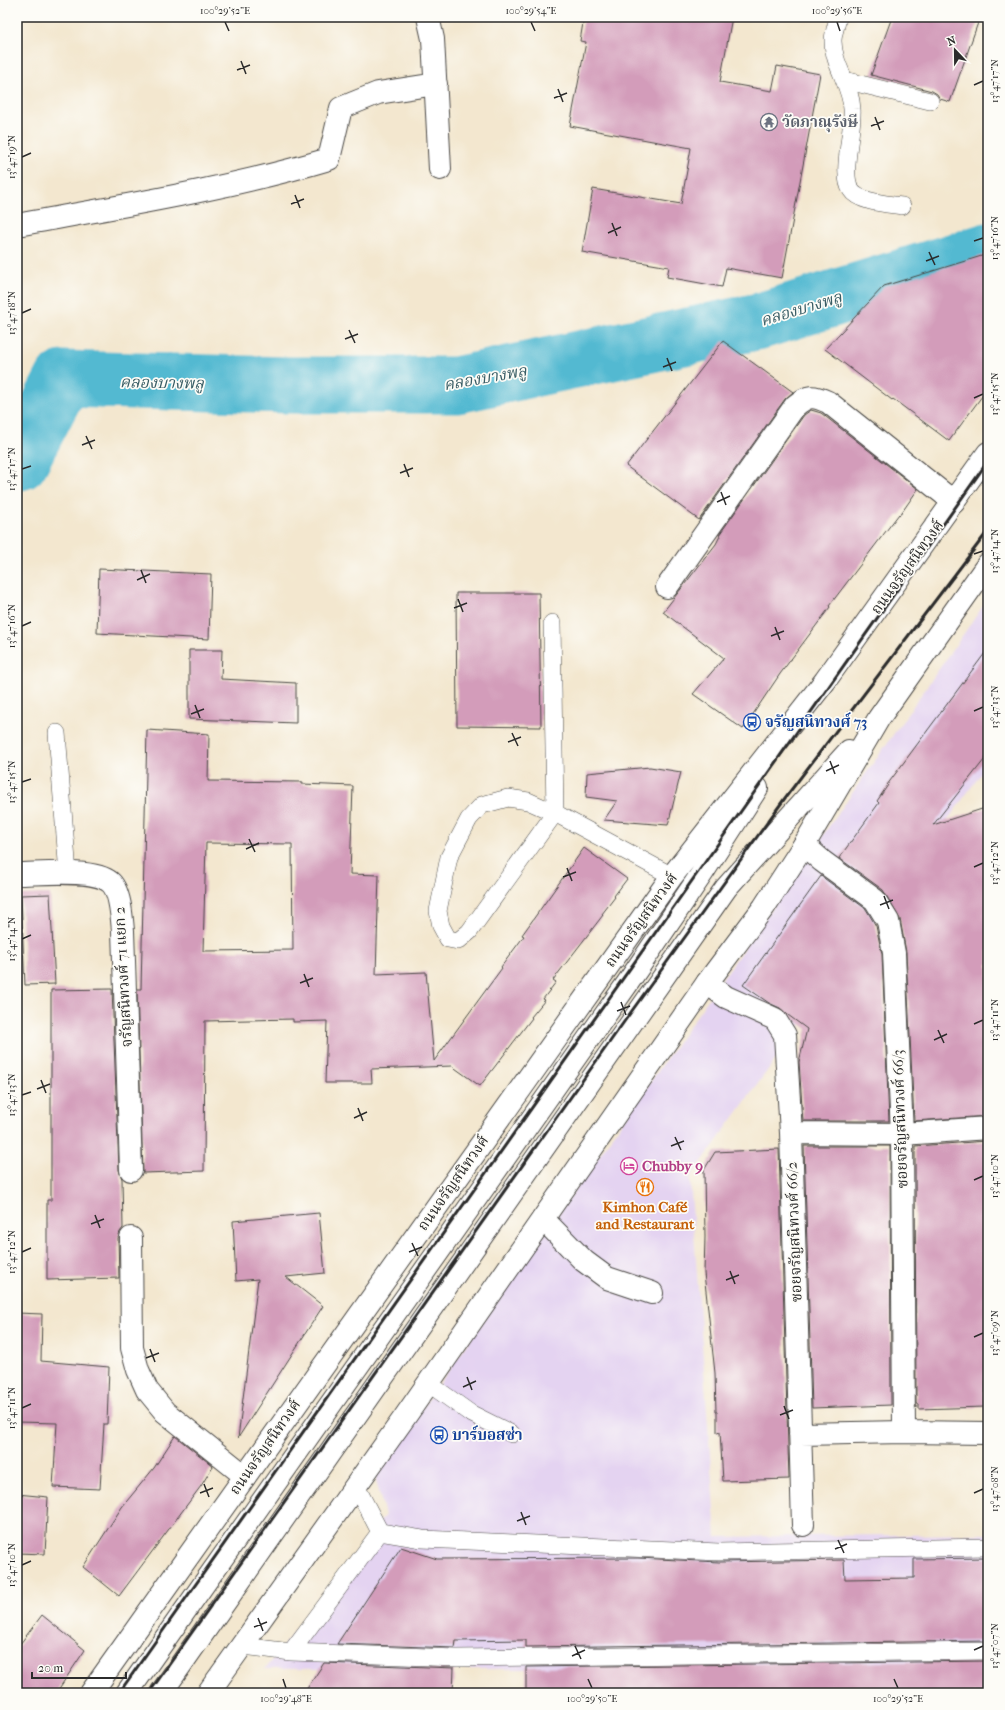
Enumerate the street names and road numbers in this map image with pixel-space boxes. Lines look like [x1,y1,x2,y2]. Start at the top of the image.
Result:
street label: ถนนจรัญสนิทวงศ์ [866,516,947,618]
street label: ถนนจรัญสนิทวงศ์ [600,869,681,971]
street label: จรัญสนิทวงศ์ 71 แยก 2 [109,906,136,1048]
street label: ซอยจรัญสนิทวงศ์ 66/3 [888,1049,911,1189]
street label: ถนนจรัญสนิทวงศ์ [413,1131,493,1234]
street label: ซอยจรัญสนิทวงศ์ 66/2 [782,1161,805,1303]
street label: ถนนจรัญสนิทวงศ์ [225,1395,305,1498]

